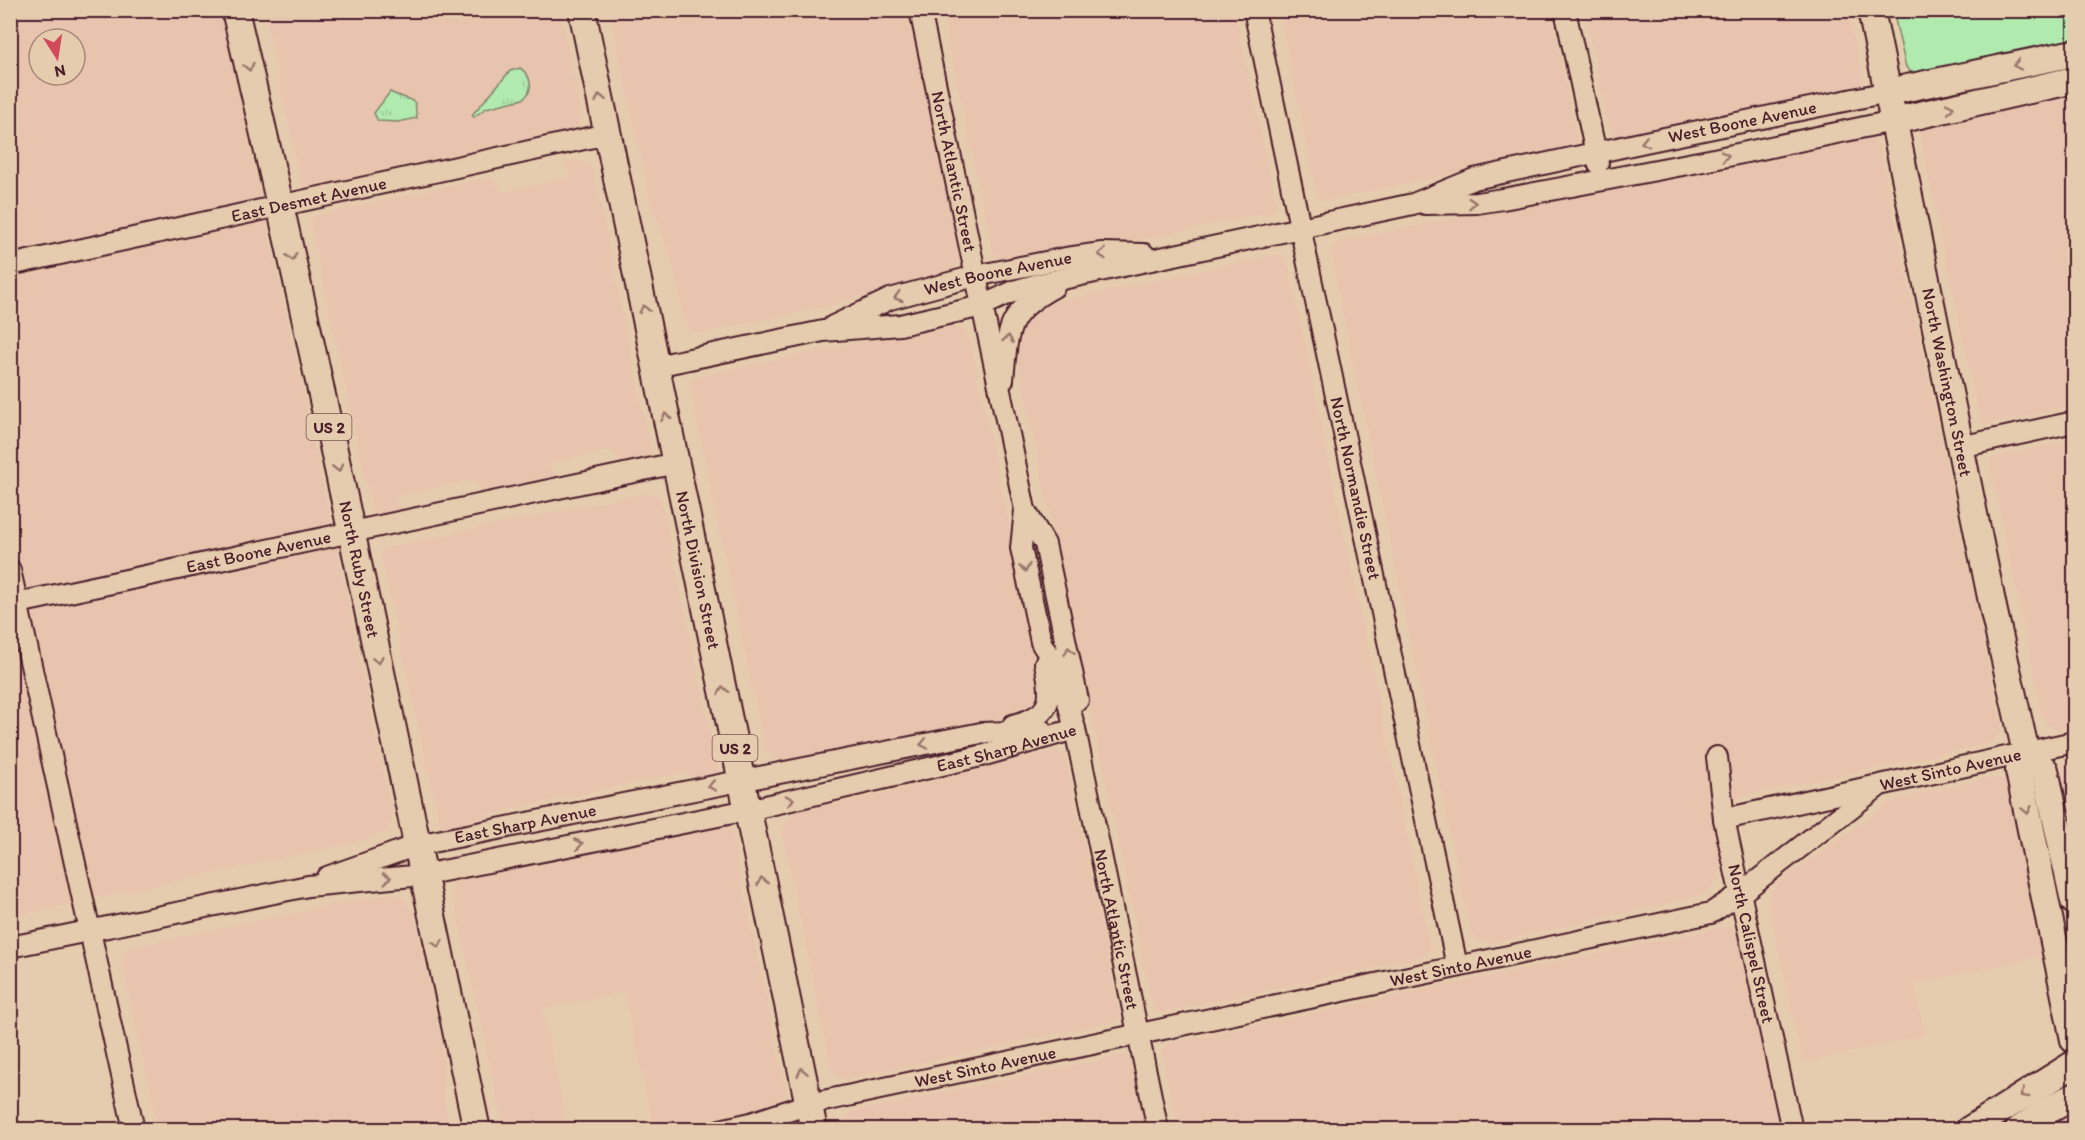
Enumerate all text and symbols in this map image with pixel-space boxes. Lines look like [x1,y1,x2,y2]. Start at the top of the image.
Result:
north arrow [27,27,87,87]
one-way arrow [2013,58,2023,71]
text: N [53,61,67,82]
one-way arrow [241,62,254,72]
street label: North Atlantic Street [926,89,982,254]
one-way arrow [594,93,607,103]
street label: West Boone Avenue [1666,96,1819,148]
one-way arrow [1945,103,1955,116]
one-way arrow [1641,134,1651,147]
one-way arrow [1720,150,1730,163]
street label: East Desmet Avenue [229,172,389,227]
one-way arrow [1467,197,1476,210]
street label: West Boone Avenue [921,246,1073,300]
one-way arrow [1097,247,1106,260]
one-way arrow [285,252,298,262]
street label: North Washington Street [1917,286,1977,479]
one-way arrow [894,290,904,302]
one-way arrow [638,304,651,314]
one-way arrow [1001,334,1013,344]
street label: North Normandie Street [1325,395,1386,582]
one-way arrow [661,413,674,423]
road number: US 2 [306,414,352,440]
one-way arrow [331,463,344,473]
street label: North Division Street [671,489,725,652]
street label: North Ruby Street [334,499,385,640]
street label: East Boone Avenue [184,526,333,578]
one-way arrow [1018,563,1031,573]
one-way arrow [1063,646,1076,656]
one-way arrow [370,654,383,664]
one-way arrow [717,686,730,696]
street label: East Sharp Avenue [934,718,1079,777]
road number: US 2 [712,735,758,761]
one-way arrow [919,737,929,750]
street label: West Sinto Avenue [1878,743,2023,796]
one-way arrow [707,779,717,792]
one-way arrow [785,795,795,808]
street label: East Sharp Avenue [453,799,598,848]
one-way arrow [2020,805,2033,815]
one-way arrow [574,838,584,851]
street label: North Atlantic Street [1089,847,1144,1012]
street label: North Calispel Street [1723,862,1779,1026]
one-way arrow [383,872,392,885]
one-way arrow [756,877,769,887]
one-way arrow [431,939,444,949]
street label: West Sinto Avenue [1388,940,1534,992]
street label: West Sinto Avenue [912,1041,1058,1092]
one-way arrow [796,1068,809,1078]
one-way arrow [2020,1087,2030,1099]

